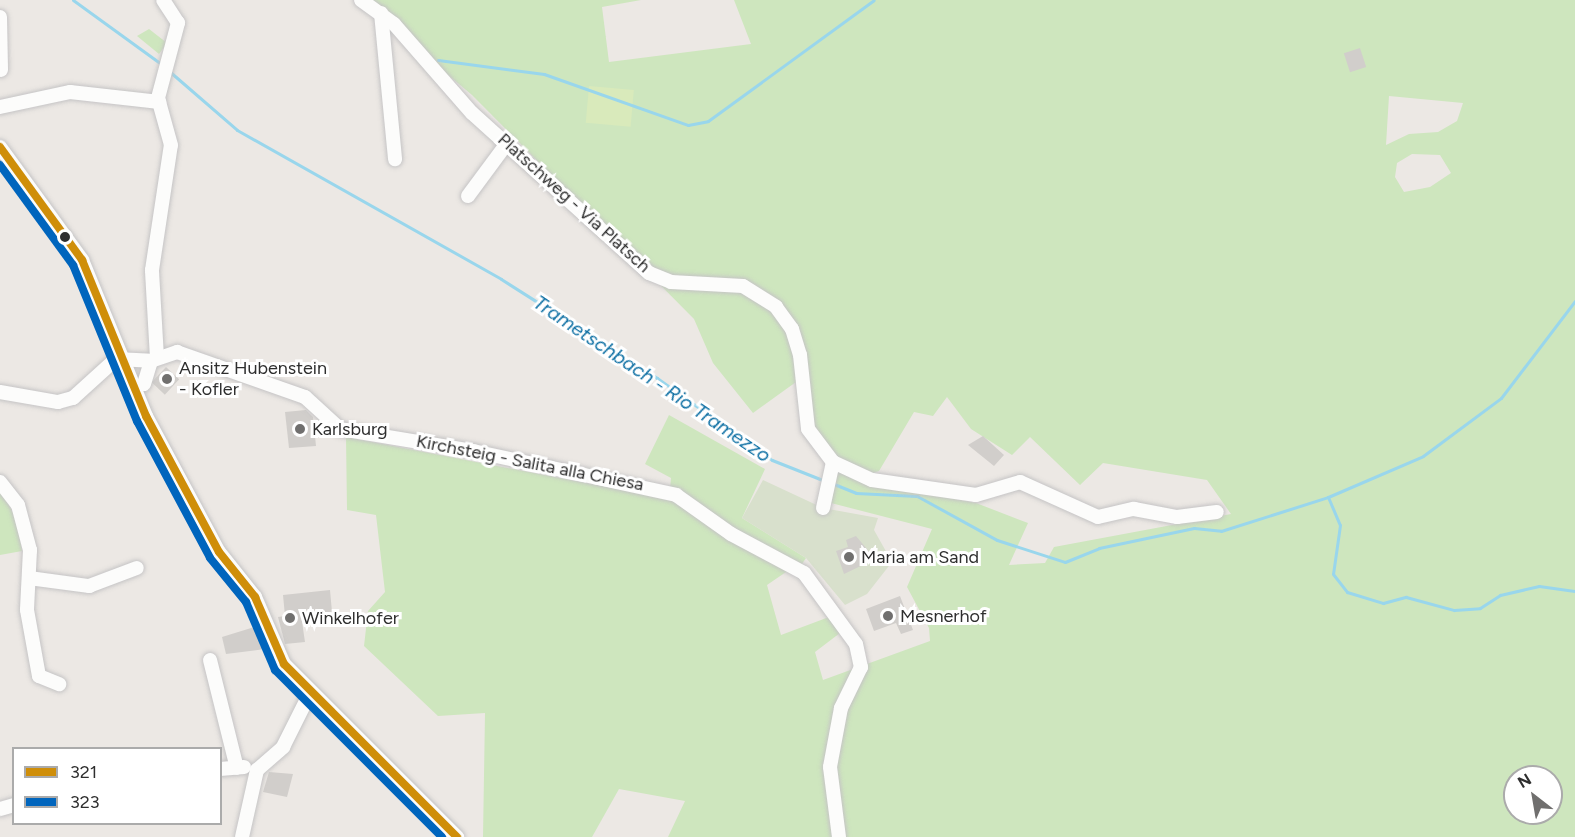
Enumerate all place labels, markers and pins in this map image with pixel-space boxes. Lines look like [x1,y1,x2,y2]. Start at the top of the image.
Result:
unlabelled marker [59,231,71,243]
place label: Ansitz Hubenstein - Kofler [179,358,327,400]
marker: Ansitz Hubenstein - Kofler [160,372,174,386]
place label: Karlsburg [312,418,388,440]
marker: Karlsburg [293,422,307,436]
place label: Maria am Sand [861,546,979,568]
marker: Maria am Sand [842,550,856,564]
place label: Mesnerhof [900,605,987,627]
place label: Winkelhofer [302,607,399,629]
marker: Mesnerhof [881,609,895,623]
marker: Winkelhofer [283,611,297,625]

